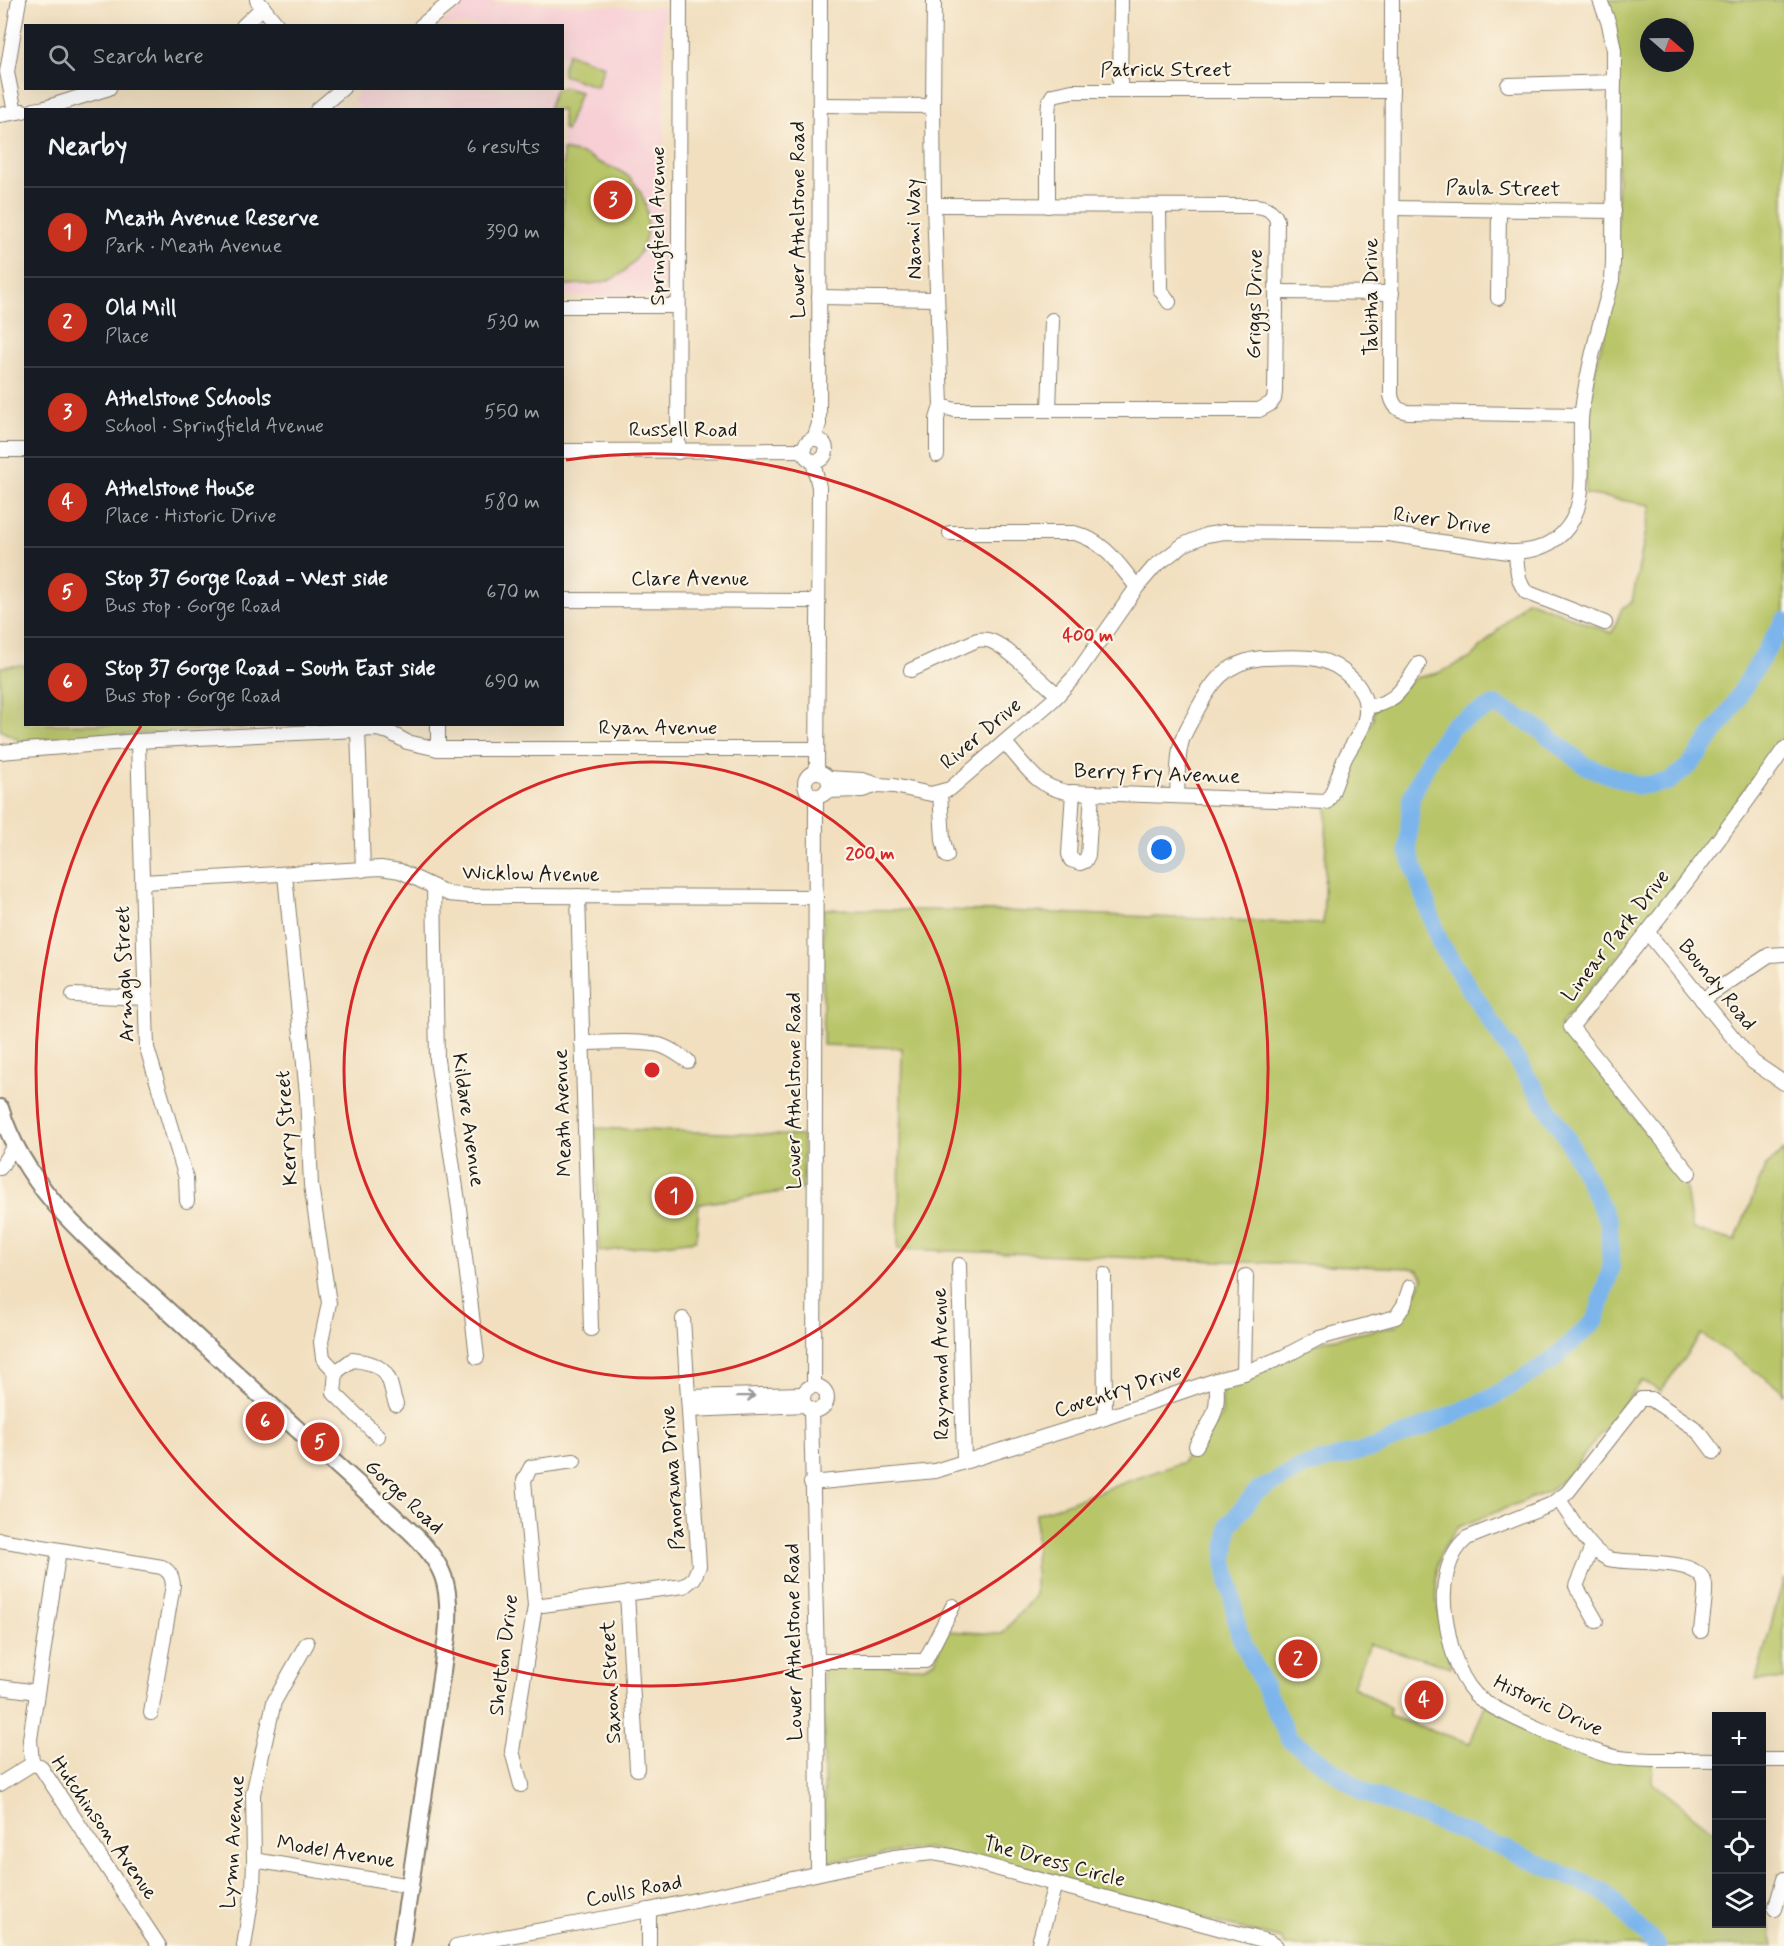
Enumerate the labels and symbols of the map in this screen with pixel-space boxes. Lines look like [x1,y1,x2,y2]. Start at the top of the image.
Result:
north arrow [1640,18,1694,72]
street label: Patrick Street [1100,56,1232,84]
street label: Lower Athelstone Road [784,121,812,319]
street label: Springfield Avenue [644,146,674,306]
street label: Paula Street [1445,174,1561,204]
pin: 3 [594,178,632,222]
street label: Naomi Way [899,178,929,280]
street label: Tabitha Drive [1357,238,1385,356]
street label: Griggs Drive [1240,249,1271,359]
street label: Russell Road [629,416,737,444]
street label: River Drive [1391,500,1493,542]
street label: Clare Avenue [631,565,749,593]
text: 400 m [1063,624,1113,648]
street label: River Drive [934,692,1028,776]
street label: Ryan Avenue [598,714,718,742]
street label: Berry Fry Avenue [1073,757,1241,791]
your location [1147,835,1176,864]
text: 200 m [845,842,895,866]
street label: Wicklow Avenue [462,859,600,889]
street label: Linear Park Drive [1556,864,1676,1008]
street label: Armagh Street [109,905,142,1043]
street label: Boundy Road [1671,933,1763,1037]
street label: Lower Athelstone Road [780,992,808,1190]
street label: Meath Avenue [547,1048,579,1178]
street label: Kildare Avenue [445,1051,491,1189]
centre of rings [642,1060,662,1080]
street label: Kerry Street [269,1069,305,1187]
pin: 1 [654,1174,694,1218]
street label: Raymond Avenue [926,1287,956,1440]
street label: Coventry Drive [1050,1357,1186,1425]
one-way arrow [735,1390,755,1401]
pin: 6 [246,1398,284,1444]
street label: Panorama Drive [654,1405,692,1551]
pin: 5 [300,1420,340,1464]
street label: Gorge Road [358,1453,450,1542]
street label: Lower Athelstone Road [778,1543,810,1741]
street label: Shelton Drive [483,1593,525,1717]
street label: Saxon Street [594,1619,628,1745]
pin: 2 [1278,1636,1318,1682]
street label: Historic Drive [1489,1668,1607,1744]
pin: 4 [1404,1678,1444,1722]
street label: Hutchinson Avenue [44,1751,164,1905]
street label: Lymn Avenue [214,1774,252,1910]
street label: Model Avenue [275,1829,397,1875]
street label: The Dress Circle [980,1830,1128,1894]
street label: Coulls Road [584,1868,684,1914]

